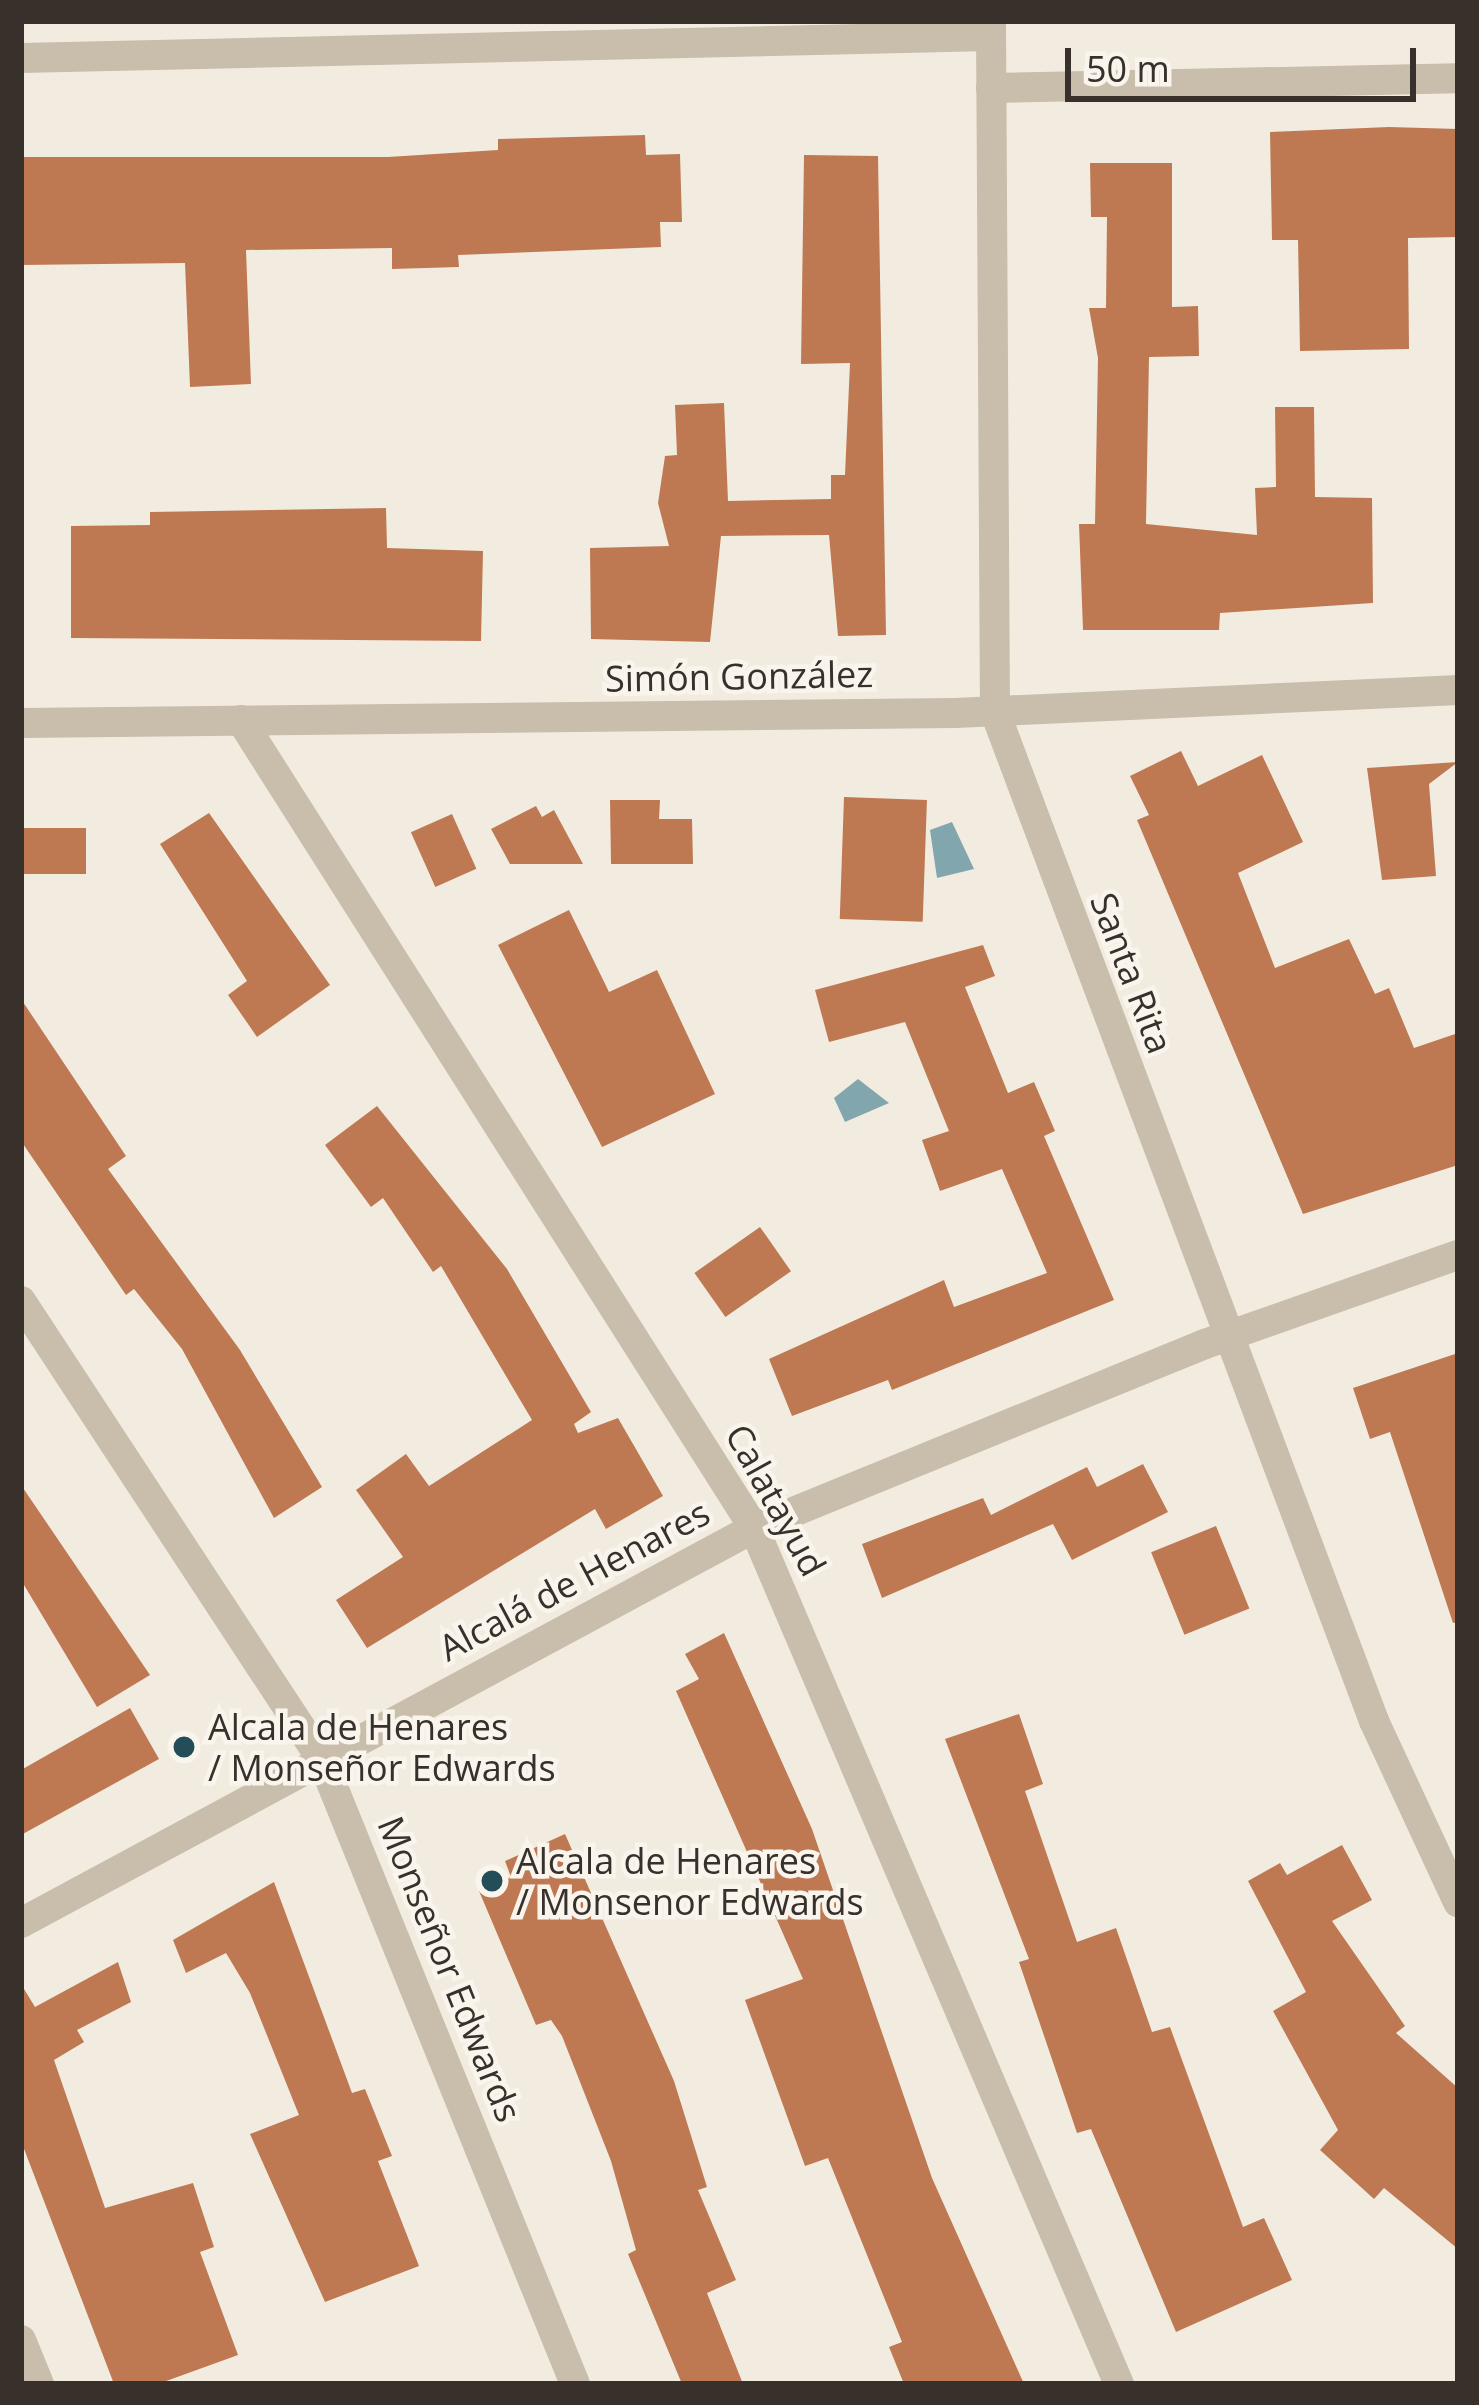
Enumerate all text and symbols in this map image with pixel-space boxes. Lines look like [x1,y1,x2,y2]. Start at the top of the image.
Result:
scale bar [1071,24,1422,98]
text: 50 m [1086,44,1170,93]
street label: Simón González [605,652,873,700]
street label: Santa Rita [1082,887,1182,1059]
street label: Calatayud [717,1417,835,1583]
street label: Alcalá de Henares [431,1490,717,1670]
place label: Alcala de Henares / Monseñor Edwards [208,1704,556,1789]
marker: Alcala de Henares / Monseñor Edwards [171,1734,197,1760]
street label: Monseñor Edwards [369,1810,531,2128]
place label: Alcala de Henares / Monsenor Edwards [516,1838,864,1923]
marker: Alcala de Henares / Monsenor Edwards [479,1868,505,1894]

